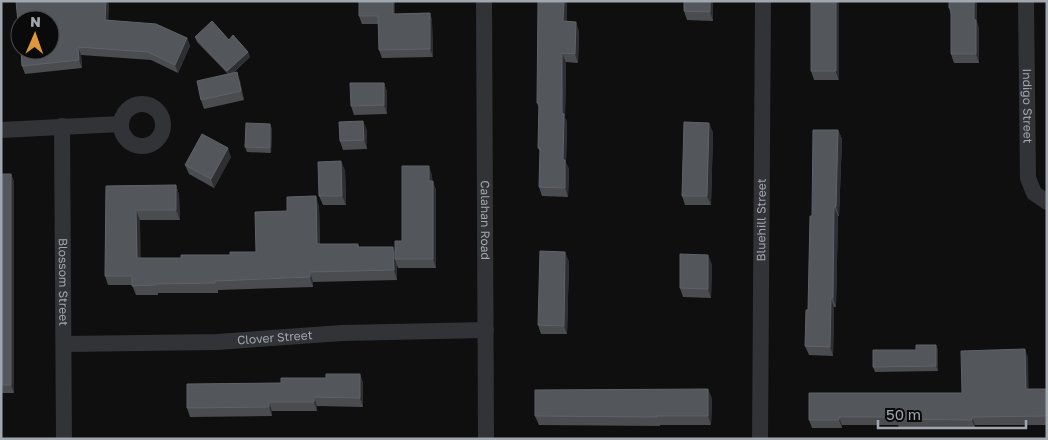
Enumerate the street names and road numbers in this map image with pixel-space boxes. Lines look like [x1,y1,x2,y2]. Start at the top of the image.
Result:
street label: Indigo Street [1020,68,1036,144]
street label: Bluehill Street [753,178,769,262]
street label: Calahan Road [478,180,493,260]
street label: Blossom Street [56,238,71,326]
street label: Clover Street [237,327,313,348]

